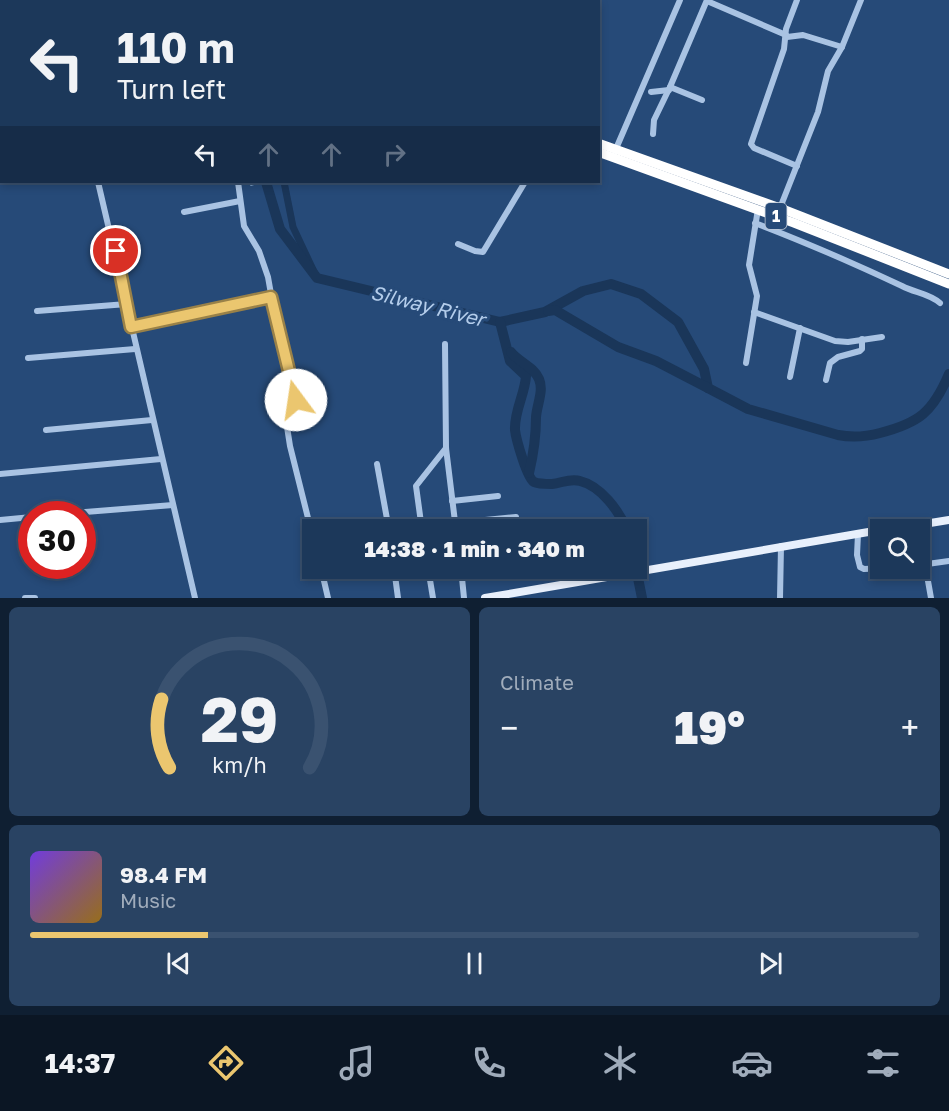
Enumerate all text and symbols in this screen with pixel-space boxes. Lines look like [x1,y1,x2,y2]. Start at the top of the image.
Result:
text: 110 m [117,22,235,72]
icon: left [18,24,96,102]
text: Turn left [117,73,226,105]
icon: left [189,138,222,171]
icon: ahead [252,138,285,171]
icon: ahead [315,138,348,171]
icon: right [378,138,411,171]
road number: 1 [766,203,786,229]
pin [90,225,141,276]
icon: arrive [99,234,132,267]
water label: Silway River [368,279,490,332]
position arrow [264,368,328,432]
speed limit sign: 30 [18,501,96,579]
map controls [870,519,930,579]
button: search [870,519,930,579]
text: 14:38 · 1 min · 340 m [364,535,585,562]
text: Climate [500,670,574,694]
text: 29 [201,681,278,756]
text: 19° [674,700,745,754]
text: − [500,708,518,747]
text: + [901,708,919,747]
text: km/h [212,753,267,779]
text: 98.4 FM [120,861,207,888]
text: Music [120,888,176,912]
icon: previous [162,947,195,980]
icon: pause [458,947,491,980]
icon: next [754,947,787,980]
icon: directions [205,1042,247,1084]
icon: music [336,1042,378,1084]
icon: phone [468,1042,510,1084]
icon: climate [599,1042,641,1084]
icon: car [731,1042,773,1084]
icon: filters [862,1042,904,1084]
text: 14:37 [45,1047,115,1079]

